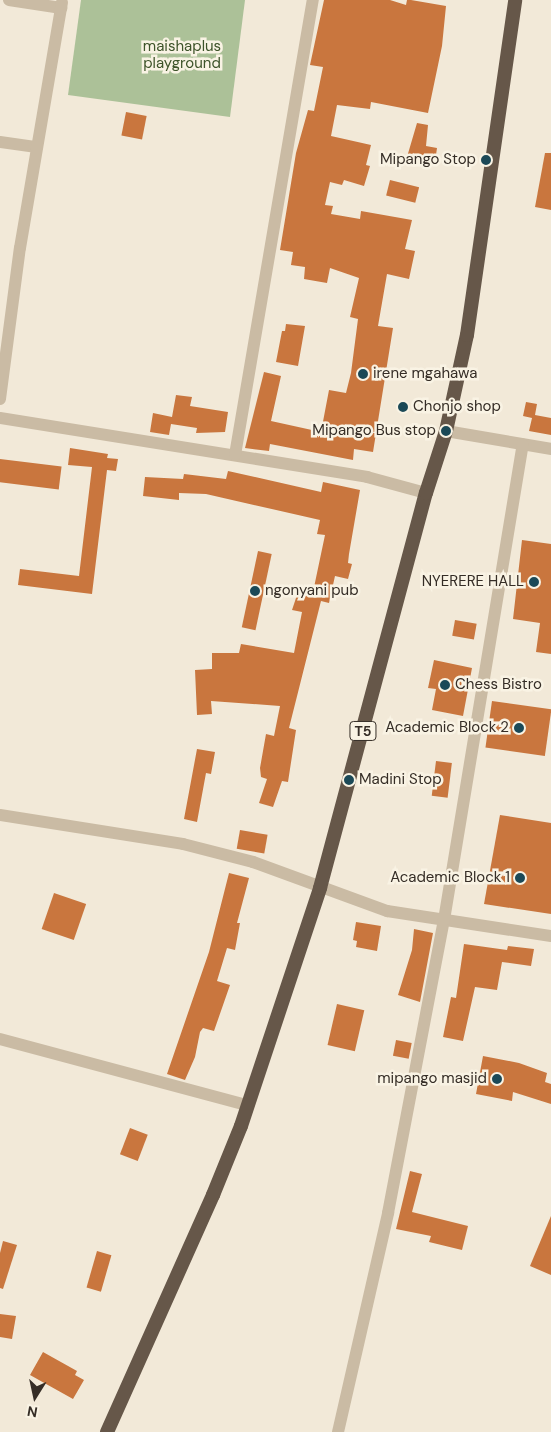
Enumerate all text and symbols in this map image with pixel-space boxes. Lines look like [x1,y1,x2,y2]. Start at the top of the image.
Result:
park label: maishaplus playground [143,37,221,72]
place label: Mipango Stop [380,151,476,169]
marker: Mipango Stop [480,154,492,166]
place label: irene mgahawa [373,365,477,383]
marker: irene mgahawa [357,368,369,380]
place label: Chonjo shop [413,398,501,416]
marker: Chonjo shop [397,401,409,413]
place label: Mipango Bus stop [312,422,436,440]
marker: Mipango Bus stop [440,425,452,437]
place label: NYERERE HALL [422,573,524,591]
marker: NYERERE HALL [528,576,540,588]
place label: ngonyani pub [265,582,359,600]
marker: ngonyani pub [249,585,261,597]
place label: Chess Bistro [455,676,542,694]
marker: Chess Bistro [439,679,451,691]
road number: T5 [349,719,377,742]
place label: Academic Block 2 [385,719,509,737]
marker: Academic Block 2 [513,722,525,734]
place label: Madini Stop [359,771,442,789]
marker: Madini Stop [343,774,355,786]
place label: Academic Block 1 [390,869,510,887]
marker: Academic Block 1 [514,872,526,884]
place label: mipango masjid [377,1070,487,1088]
marker: mipango masjid [491,1073,503,1085]
north arrow [10,1372,60,1422]
text: N [26,1402,39,1422]

